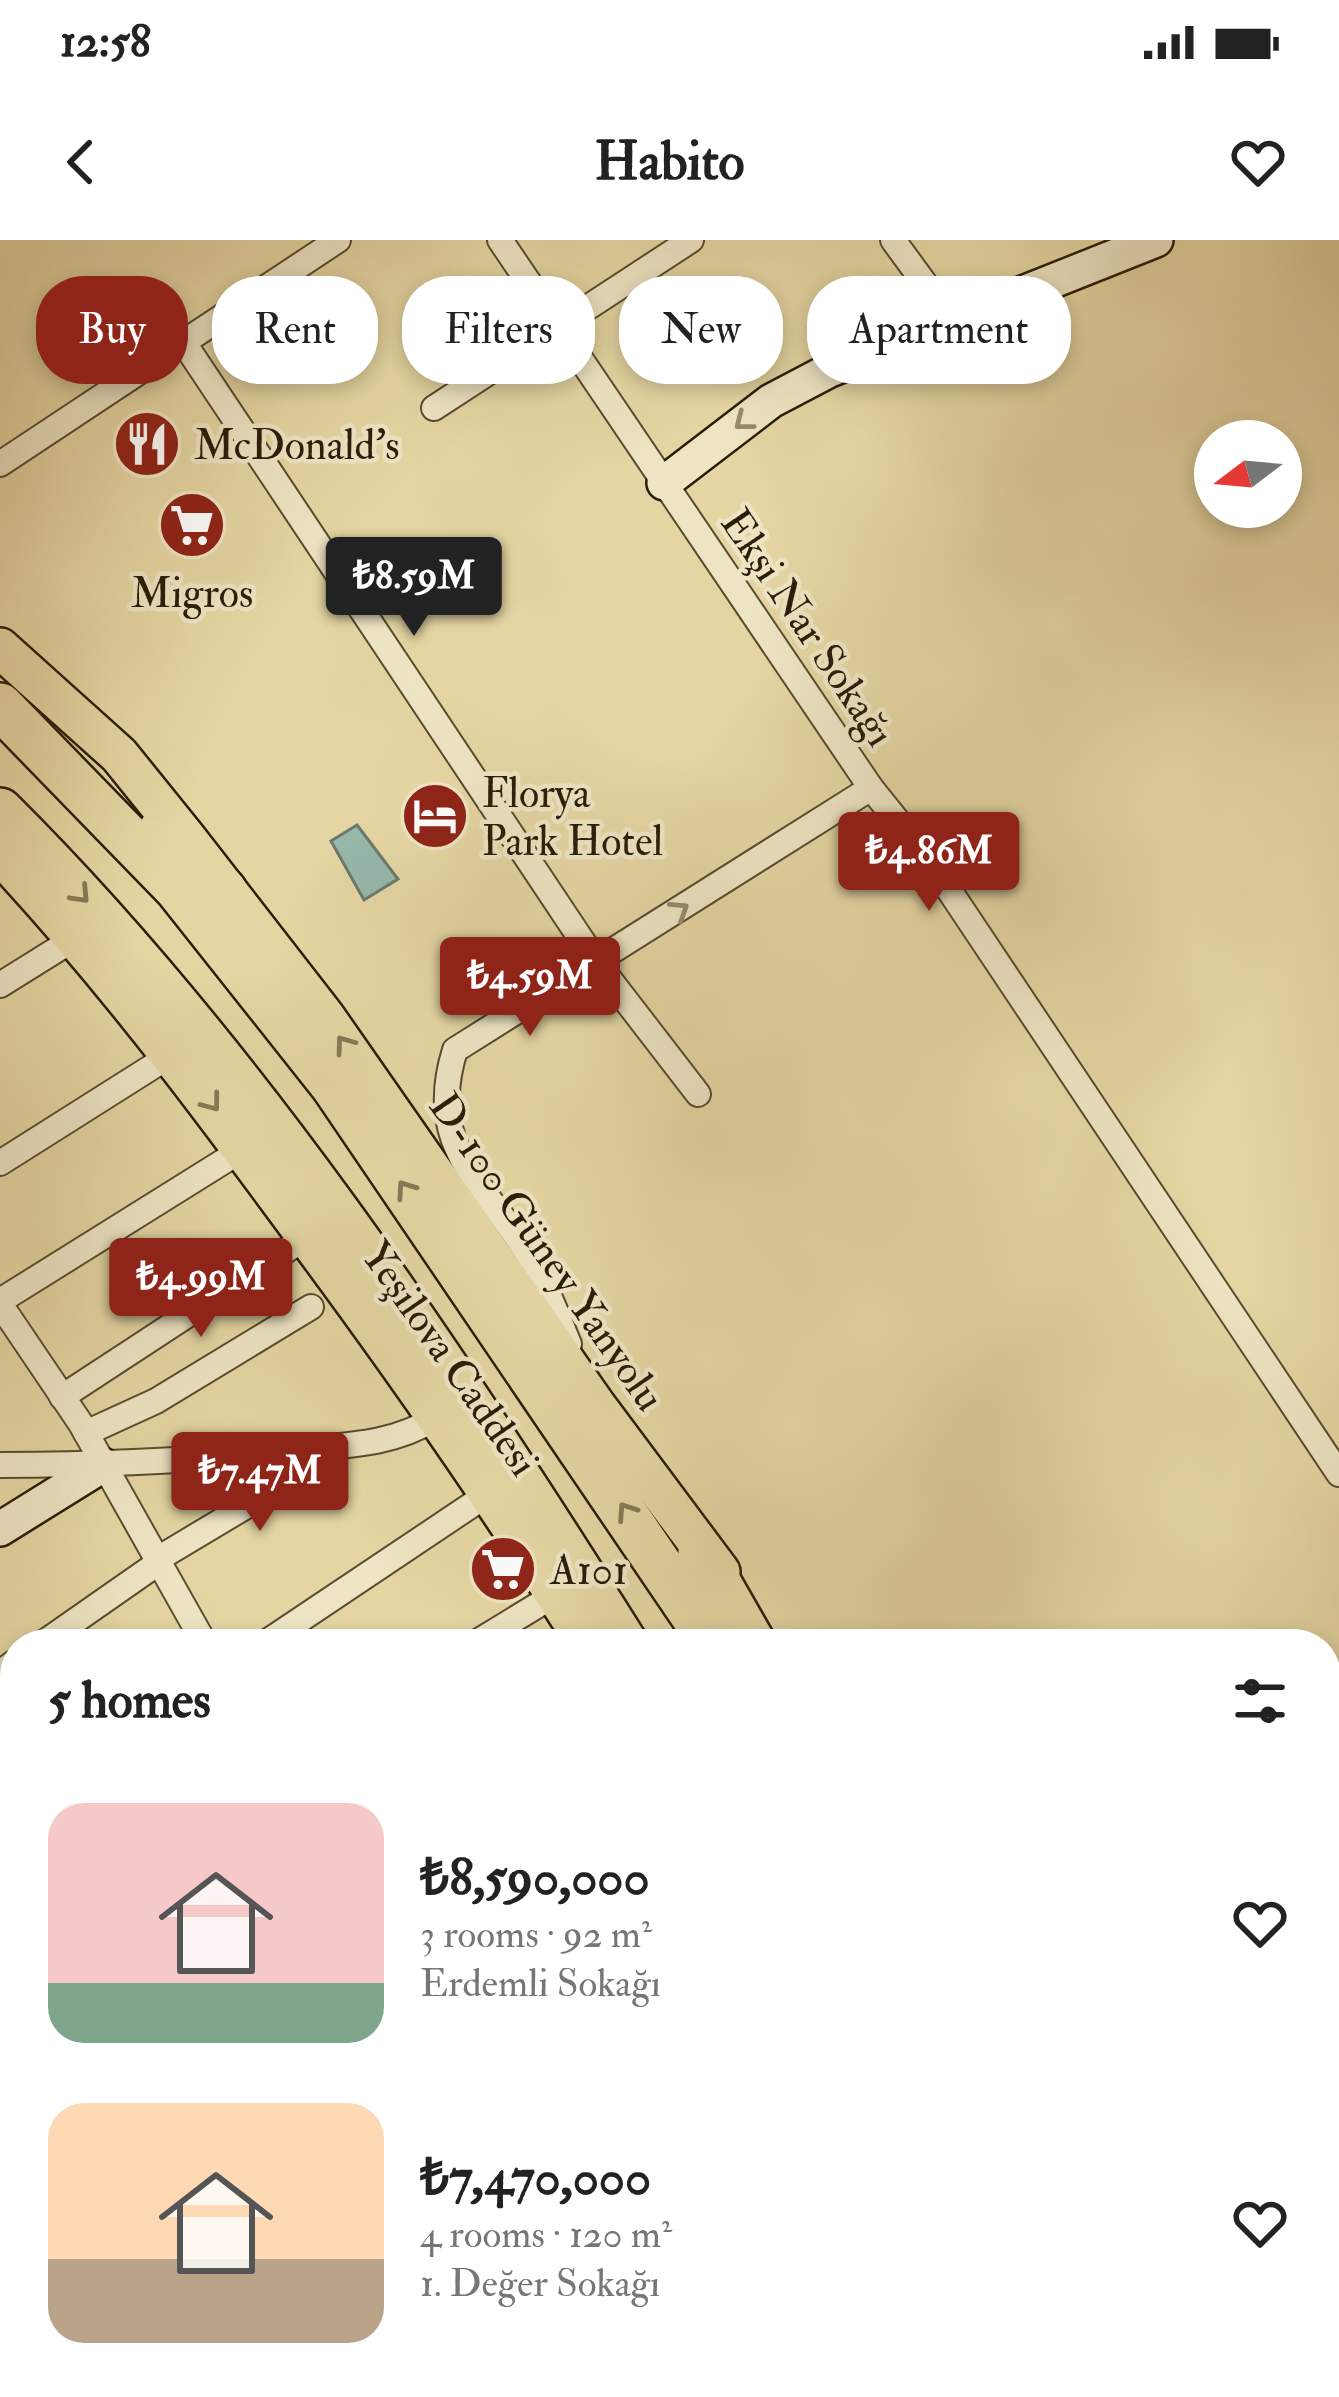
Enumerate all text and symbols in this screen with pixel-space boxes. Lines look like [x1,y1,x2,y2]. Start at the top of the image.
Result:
text: 12:58 [60,14,151,70]
text: Habito [594,128,745,196]
icon: back [48,129,114,195]
icon: heart [1225,129,1291,195]
chip: Buy [36,276,188,384]
chip: Rent [212,276,378,384]
chip: Filters [402,276,595,384]
chip: New [619,276,783,384]
chip: Apartment [807,276,1071,384]
one-way arrow [735,408,757,430]
restaurant icon: McDonald's [112,409,182,479]
place label: McDonald's [194,420,400,472]
north arrow [1194,420,1302,528]
map controls [1194,420,1302,528]
supermarket icon: Migros [157,490,227,560]
street label: Ekşi Nar Sokağı [709,499,906,757]
pin: ₺8.59M [316,537,512,639]
text: ₺8.59M [353,551,475,600]
place label: Migros [131,568,253,620]
place label: Florya Park Hotel [482,768,664,868]
hotel icon: Florya Park Hotel [400,781,470,851]
pin: ₺4.86M [831,812,1027,914]
text: ₺4.86M [865,826,993,875]
one-way arrow [67,881,89,902]
one-way arrow [667,902,689,924]
pin: ₺4.59M [432,937,628,1039]
text: ₺4.59M [467,951,593,1000]
one-way arrow [337,1036,359,1057]
street label: D-100 Güney Yanyolu [417,1083,676,1421]
one-way arrow [197,1090,219,1111]
one-way arrow [397,1181,419,1203]
street label: Yeşilova Caddesi [349,1232,549,1487]
pin: ₺4.99M [103,1238,299,1340]
text: ₺4.99M [136,1252,266,1301]
pin: ₺7.47M [162,1432,358,1534]
text: ₺7.47M [198,1446,322,1495]
one-way arrow [618,1502,640,1524]
supermarket icon: A101 [468,1534,538,1604]
place label: A101 [549,1545,628,1597]
icon: filters [1227,1668,1293,1734]
text: 5 homes [48,1669,211,1733]
text: ₺8,590,000 [420,1846,650,1910]
icon: home [144,1851,288,1995]
icon: heart [1227,1890,1293,1956]
text: 3 rooms · 92 m² [420,1910,652,1959]
text: Erdemli Sokağı [420,1959,661,2008]
text: ₺7,470,000 [420,2146,651,2210]
icon: home [144,2151,288,2295]
icon: heart [1227,2190,1293,2256]
text: 4 rooms · 120 m² [420,2210,672,2259]
text: 1. Değer Sokağı [420,2259,660,2308]

